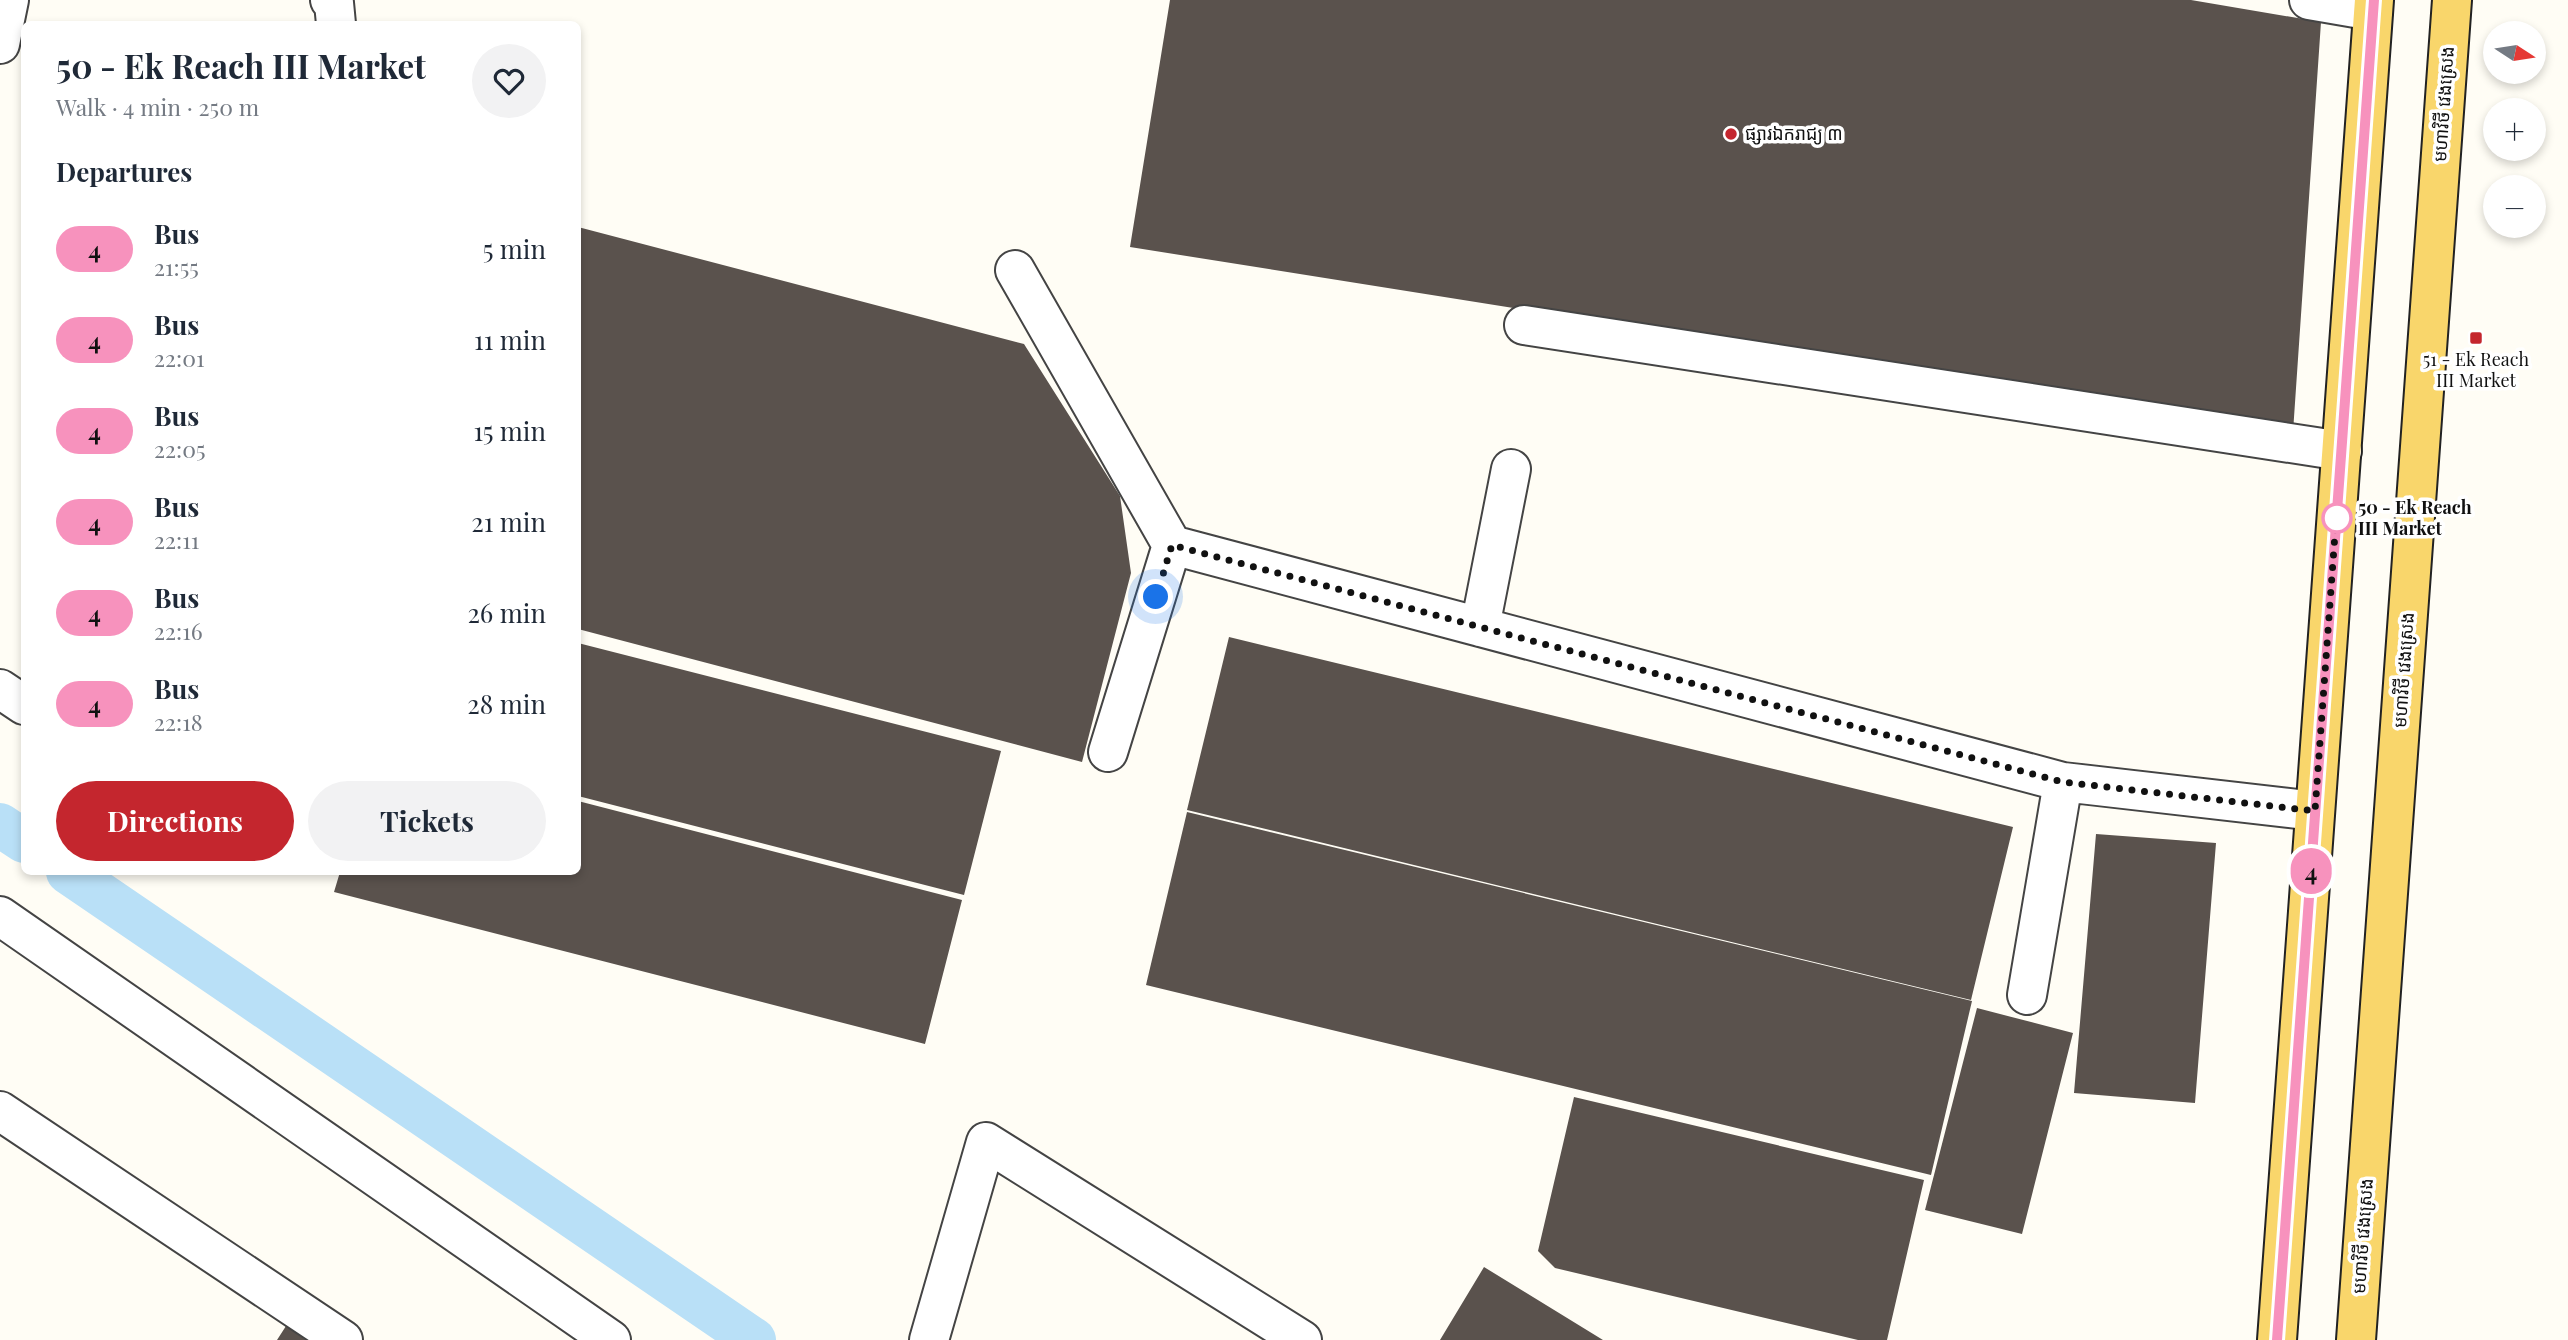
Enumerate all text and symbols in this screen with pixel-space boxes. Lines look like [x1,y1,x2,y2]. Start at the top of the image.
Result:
north arrow [2483,21,2546,84]
map controls [2483,21,2546,238]
text: 50 - Ek Reach III Market [56,43,426,87]
button: heart [472,44,546,118]
street label: មហាវិថី វេងស្រេង [2427,45,2459,163]
text: Walk · 4 min · 250 m [56,91,259,122]
button: + [2483,98,2546,161]
place label: ផ្សារឯករាជ្យ ៣ [1745,121,1843,145]
marker: ផ្សារឯករាជ្យ ៣ [1723,126,1739,142]
text: Departures [56,154,192,189]
button: − [2483,175,2546,238]
text: Bus [154,216,199,251]
text: 5 min [483,231,546,266]
text: 4 [88,233,101,265]
text: 21:55 [154,251,199,282]
text: Bus [154,307,199,342]
text: 11 min [474,322,546,357]
text: 4 [88,324,101,356]
marker: 51 - Ek Reach III Market [2468,330,2484,346]
text: 22:01 [154,342,204,373]
place label: 51 - Ek Reach III Market [2423,347,2530,392]
text: Bus [154,398,199,433]
text: 15 min [474,413,546,448]
text: 4 [88,415,101,447]
text: 22:05 [154,433,206,464]
text: Bus [154,489,199,524]
place label: 50 - Ek Reach III Market [2358,495,2472,540]
marker: 50 - Ek Reach III Market [2322,503,2352,533]
text: 21 min [471,504,546,539]
text: 4 [88,506,101,538]
text: 22:11 [154,524,199,555]
your location [1138,579,1173,614]
text: Bus [154,580,199,615]
text: 26 min [467,595,546,630]
text: 4 [88,597,101,629]
street label: មហាវិថី វេងស្រេង [2387,611,2419,729]
text: 22:16 [154,615,203,646]
text: Bus [154,671,199,706]
text: 28 min [467,686,546,721]
text: 4 [88,688,101,720]
text: 22:18 [154,706,203,737]
button: Directions [56,781,294,861]
button: Tickets [308,781,546,861]
line badge: 4 [2288,848,2334,894]
text: 4 [2305,855,2317,887]
street label: មហាវិថី វេងស្រេង [2346,1177,2378,1295]

